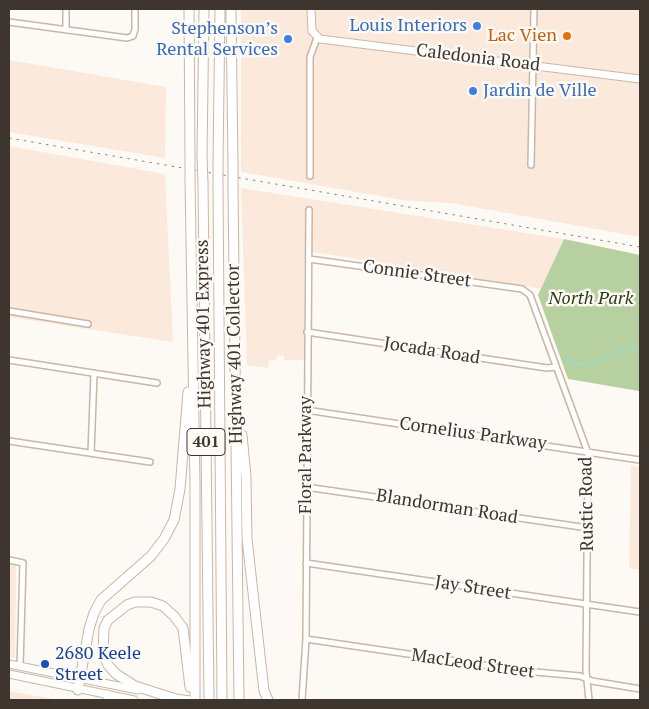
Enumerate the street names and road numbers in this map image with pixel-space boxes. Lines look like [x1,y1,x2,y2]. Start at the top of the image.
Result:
street label: Caledonia Road [415,40,541,76]
street label: Highway 401 Express [192,239,216,409]
street label: Connie Street [361,256,473,292]
street label: Highway 401 Collector [223,264,247,444]
street label: Jocada Road [382,333,482,369]
street label: Floral Parkway [295,396,317,514]
street label: Cornelius Parkway [398,413,548,455]
road number: 401 [187,428,225,456]
street label: Rustic Road [575,457,599,551]
street label: Blandorman Road [375,485,519,529]
street label: Jay Street [433,571,513,605]
street label: MacLeod Street [410,645,536,683]

